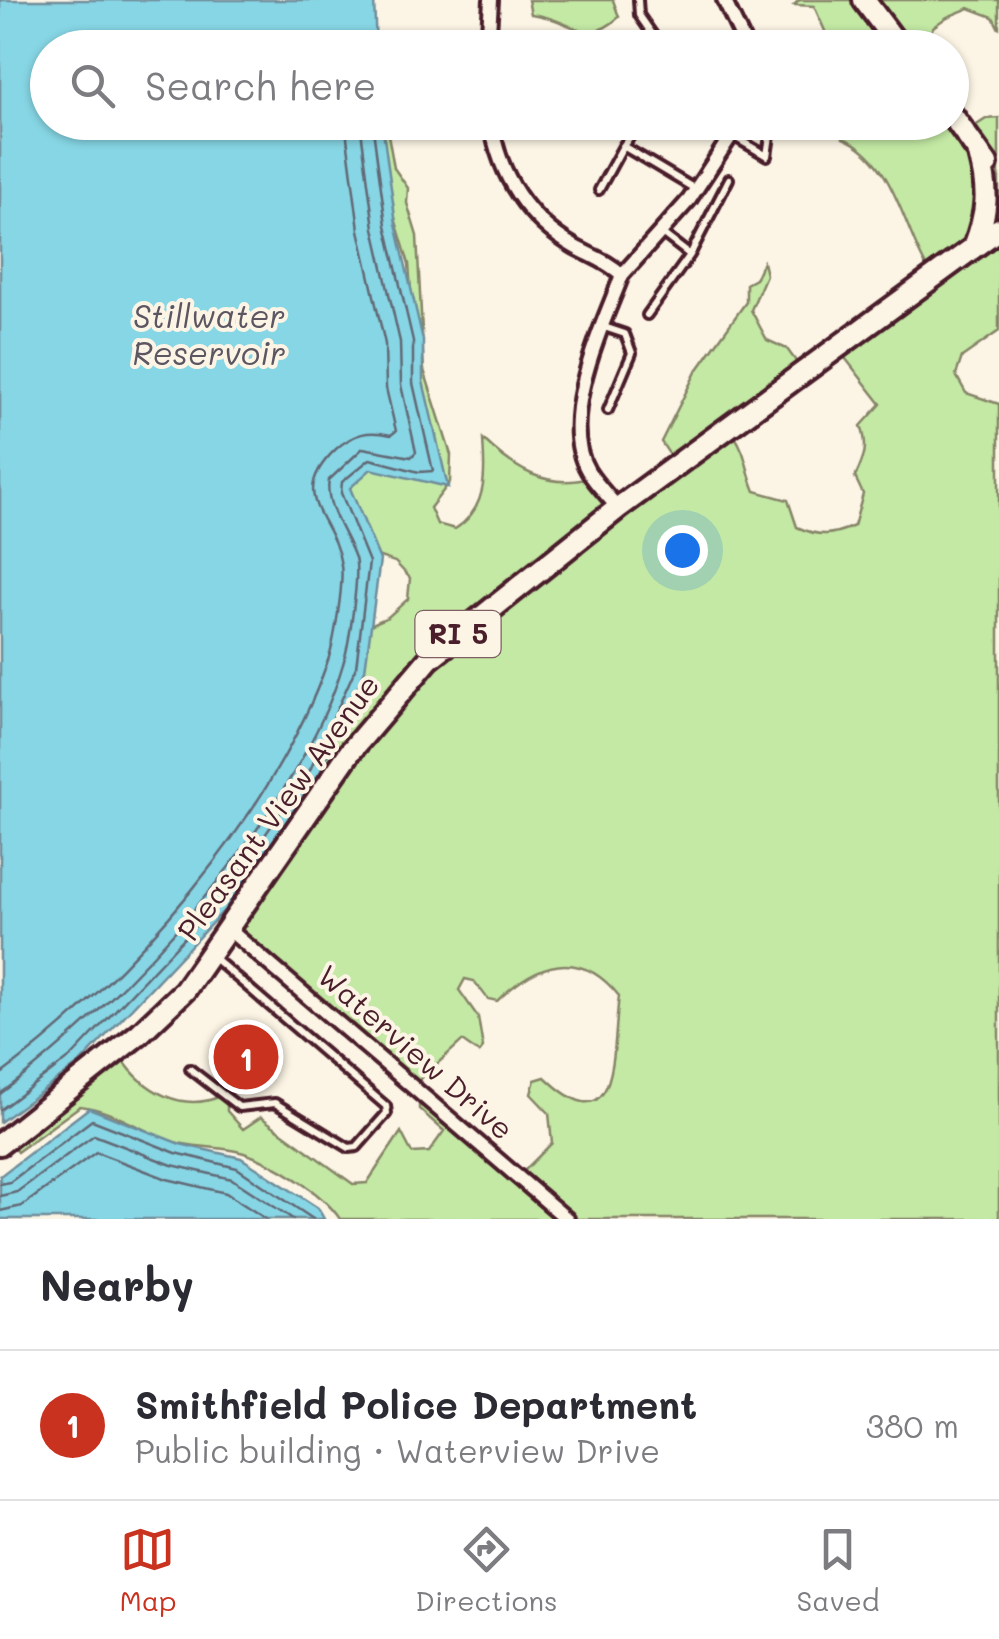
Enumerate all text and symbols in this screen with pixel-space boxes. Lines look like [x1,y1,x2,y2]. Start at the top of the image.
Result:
search box [30,30,969,140]
icon: search [65,58,120,113]
text: Search here [145,60,376,110]
water label: Stillwater Reservoir [132,294,286,373]
your location [657,525,708,576]
road number: RI 5 [416,611,500,657]
street label: Pleasant View Avenue [167,666,387,948]
street label: Waterview Drive [310,955,523,1148]
pin: 1 [214,1020,278,1094]
text: Nearby [40,1257,194,1312]
text: Smithfield Police Department [135,1379,697,1429]
text: 1 [65,1404,80,1446]
text: 380 m [865,1404,959,1446]
text: Public building · Waterview Drive [135,1429,660,1471]
tab: Map [119,1522,176,1618]
tab: Directions [415,1522,558,1618]
tab: Saved [796,1522,880,1618]

